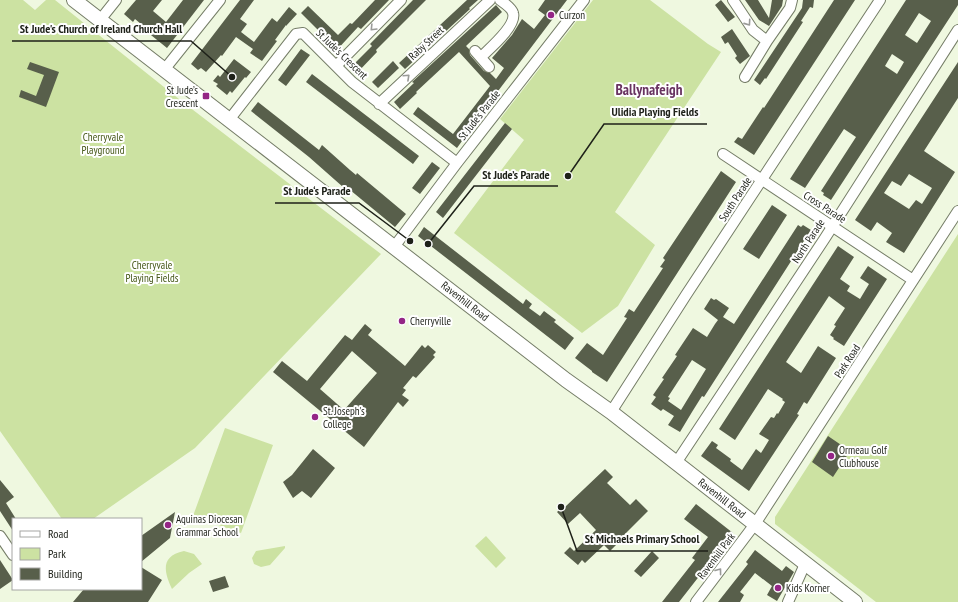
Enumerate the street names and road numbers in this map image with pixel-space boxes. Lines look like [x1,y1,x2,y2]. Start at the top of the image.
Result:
street label: Raby Street [405,23,447,63]
street label: St Jude's Crescent [313,26,371,82]
street label: St Jude's Parade [455,87,503,143]
street label: South Parade [715,174,755,224]
street label: Cross Parade [801,188,849,226]
street label: North Parade [789,216,828,266]
street label: Ravenhill Road [438,278,492,324]
street label: Park Road [831,341,863,380]
street label: Ravenhill Road [695,475,749,521]
street label: Ravenhill Park [694,530,738,582]

